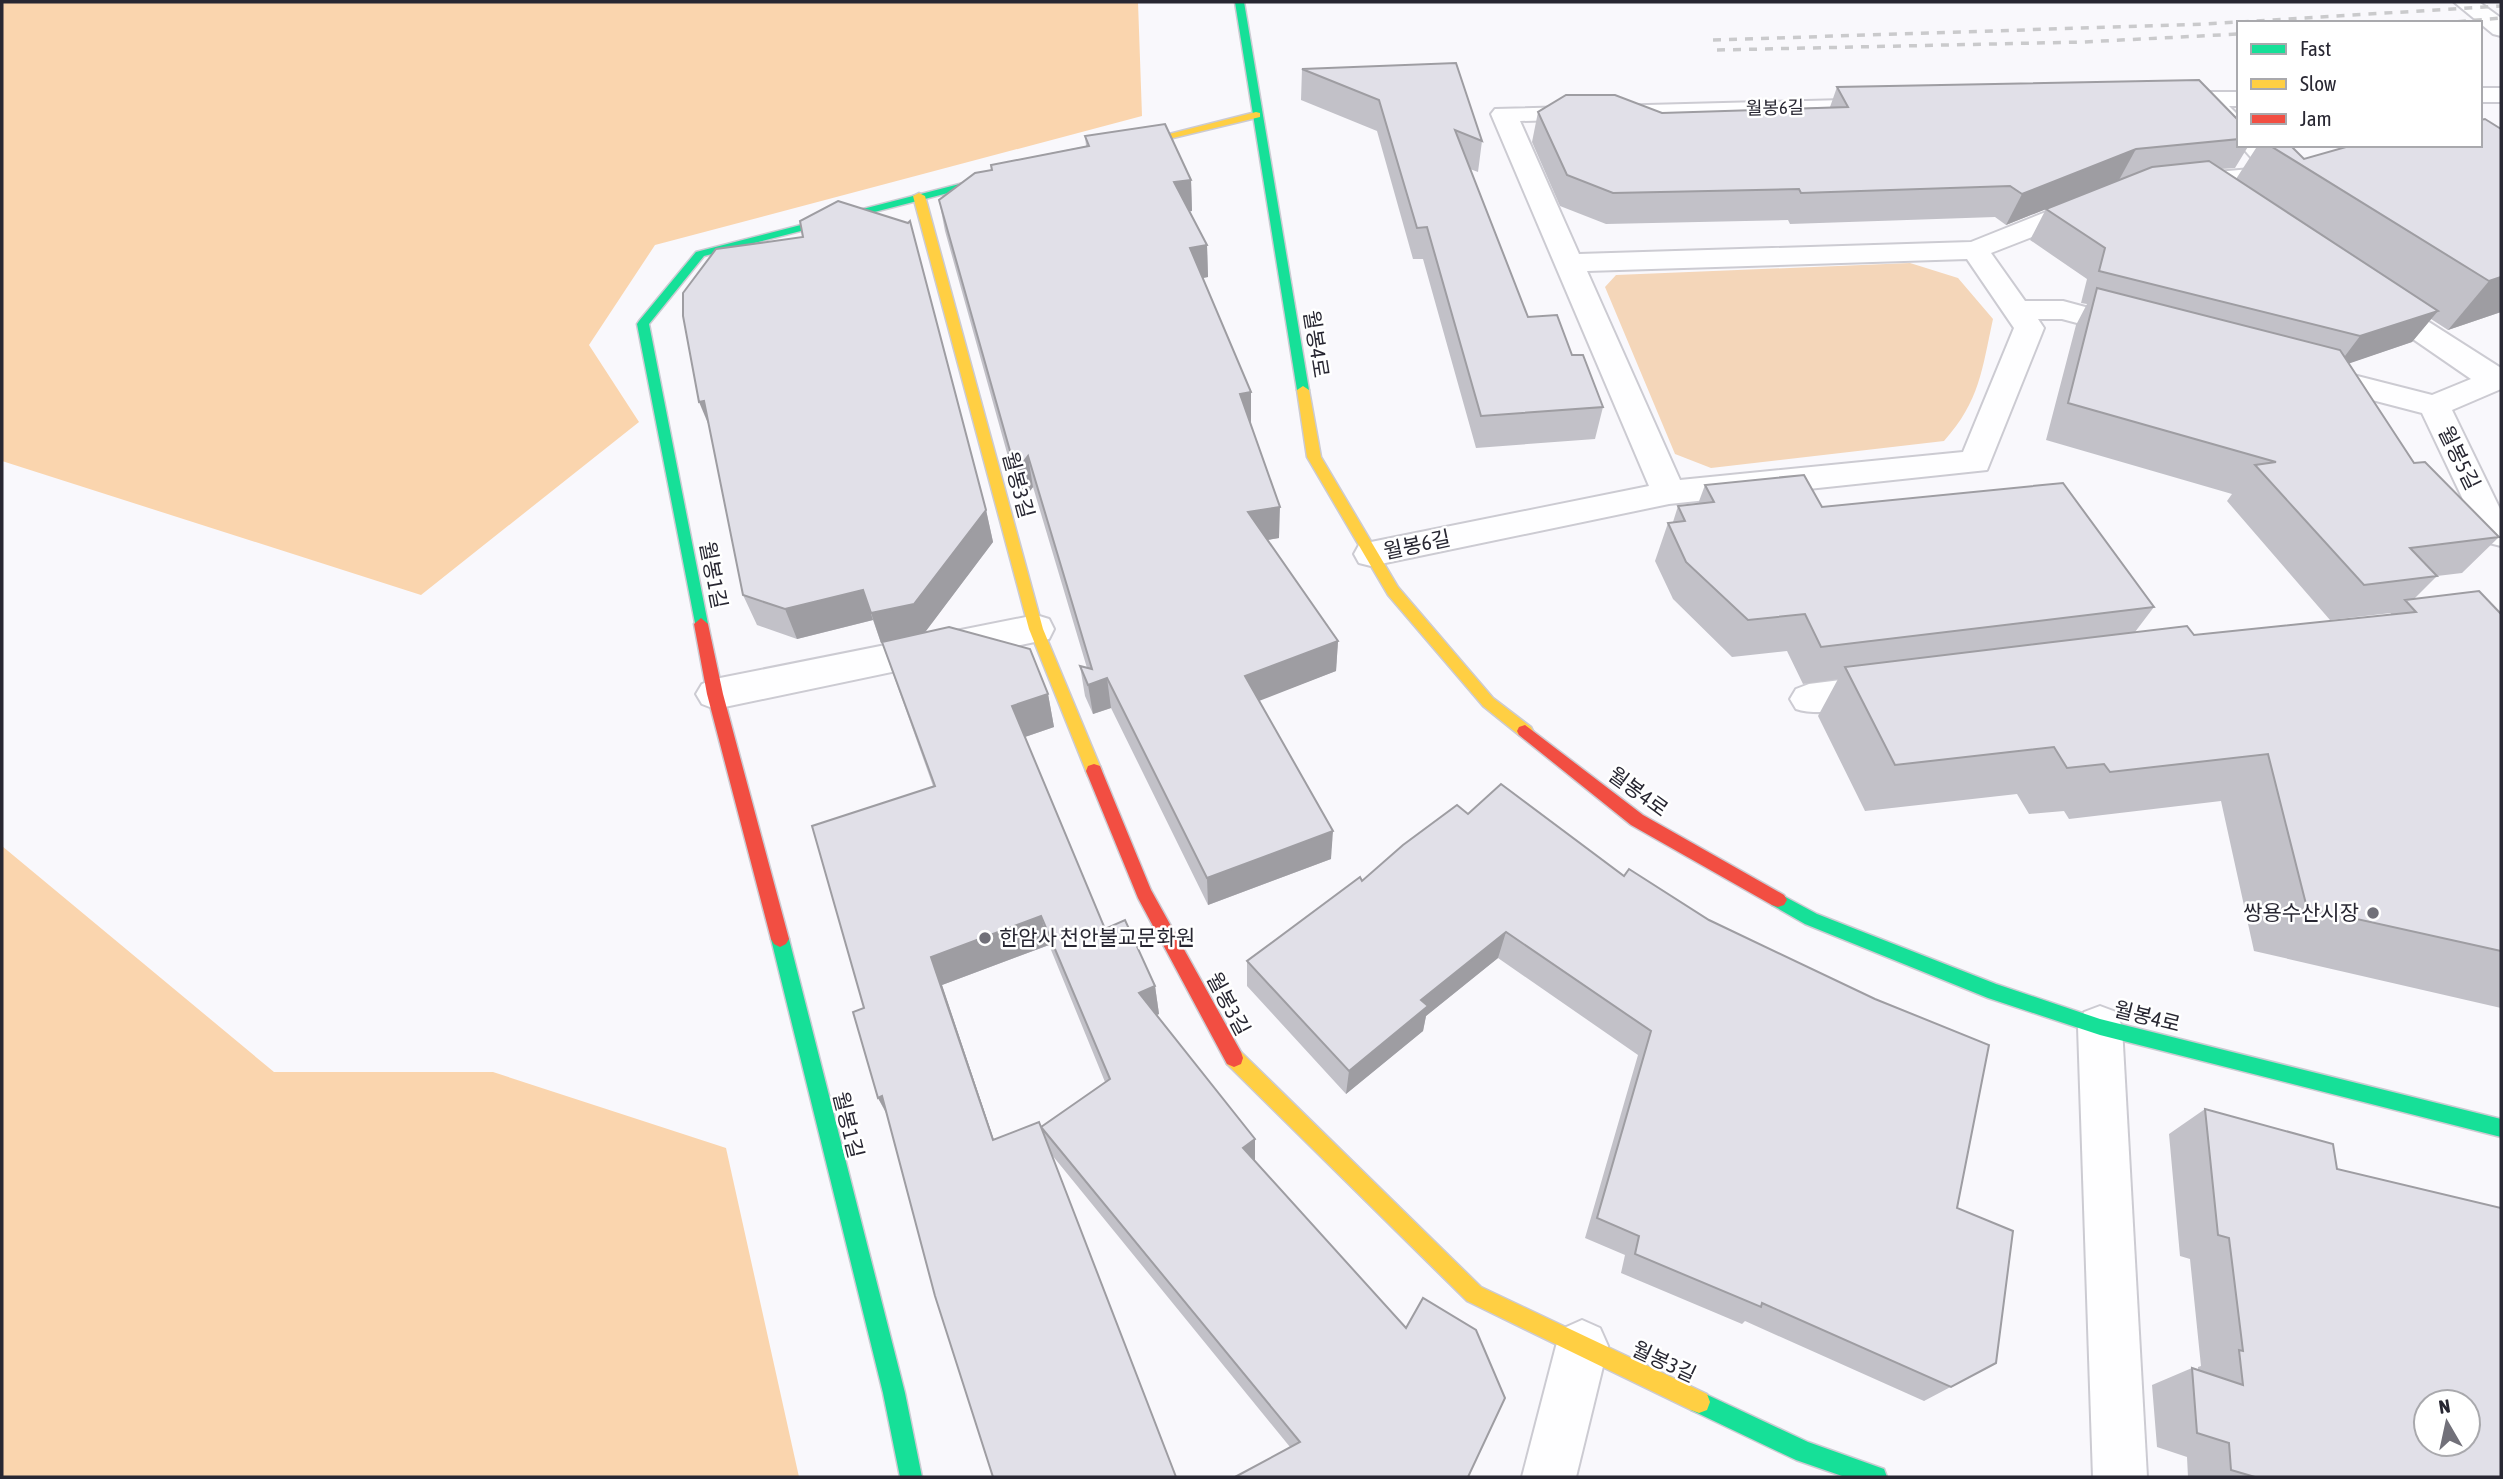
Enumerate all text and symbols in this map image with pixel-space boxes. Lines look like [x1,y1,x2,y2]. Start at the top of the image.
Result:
legend [2237,21,2482,147]
text: Fast [2300,36,2331,60]
text: Slow [2300,71,2337,95]
street label: 월봉6길 [1746,96,1804,119]
text: Jam [2300,106,2332,130]
street label: 월봉4로 [1300,308,1334,379]
street label: 월봉5길 [2434,422,2486,493]
street label: 월봉3길 [999,449,1039,521]
street label: 월봉6길 [1381,525,1452,563]
street label: 월봉1길 [696,539,732,610]
street label: 월봉4로 [1604,762,1673,821]
place label: 쌍용수산시장 [2243,900,2359,924]
marker: 쌍용수산시장 [2365,905,2381,921]
place label: 한암사 천안불교문화원 [999,925,1195,949]
marker: 한암사 천안불교문화원 [977,930,993,946]
street label: 월봉3길 [1202,968,1255,1039]
street label: 월봉4로 [2111,996,2183,1036]
street label: 월봉1길 [829,1089,869,1161]
street label: 월봉3길 [1629,1336,1700,1386]
north arrow [2412,1388,2482,1458]
text: N [2437,1394,2452,1418]

